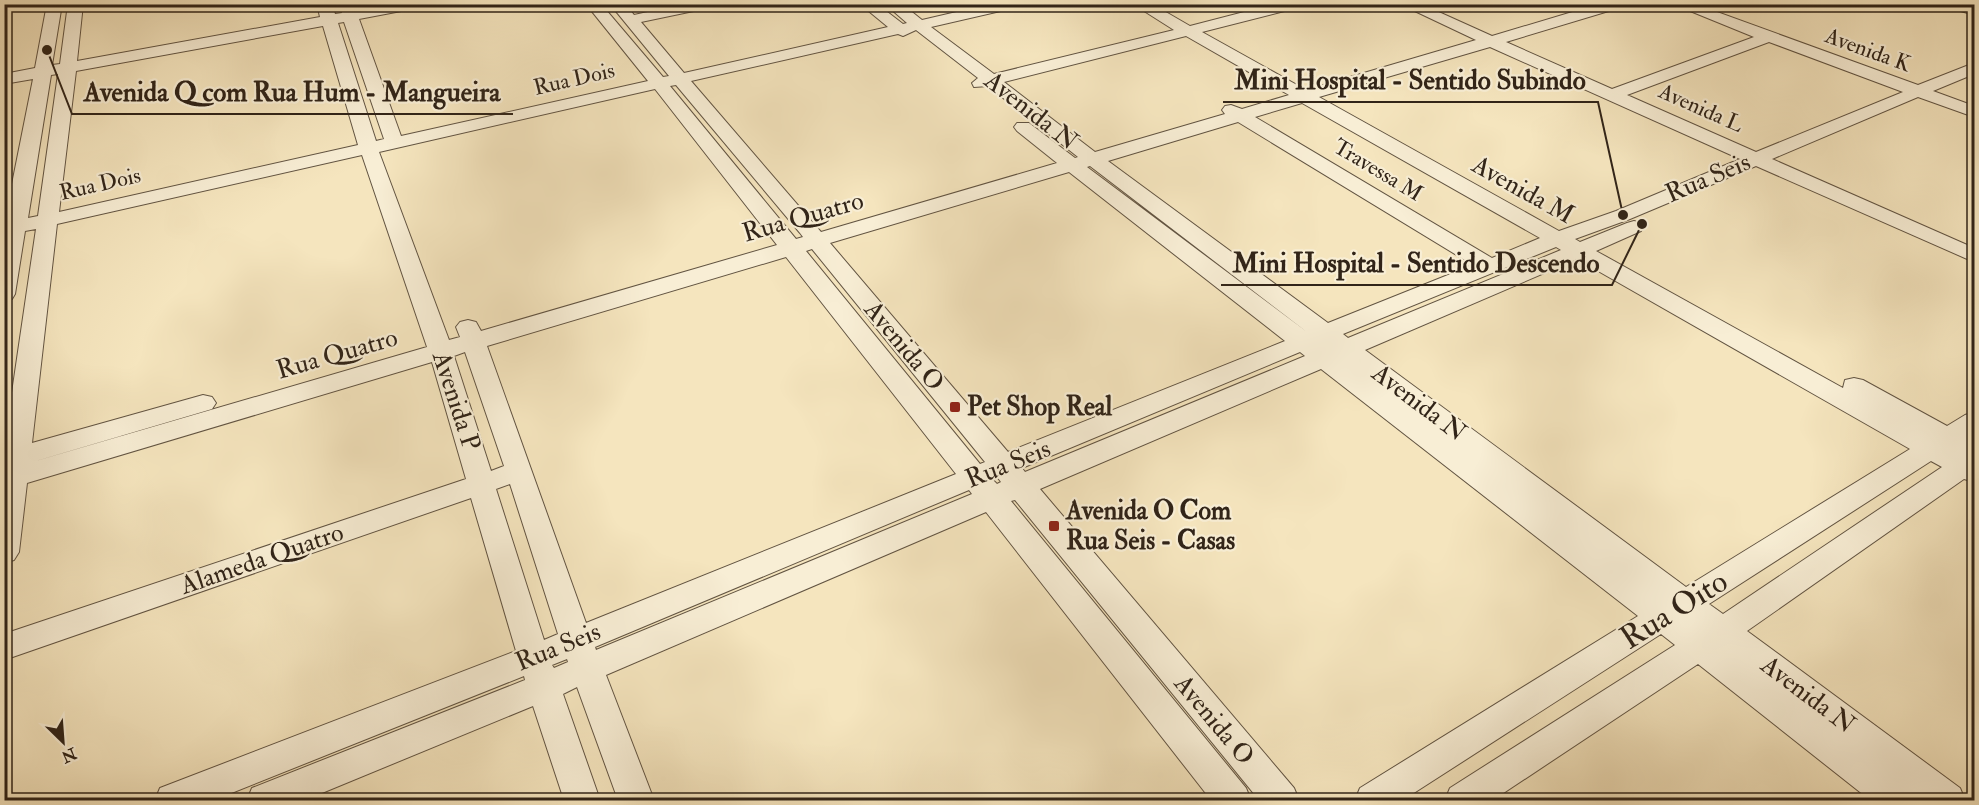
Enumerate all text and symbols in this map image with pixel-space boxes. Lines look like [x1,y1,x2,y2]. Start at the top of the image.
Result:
street label: Avenida K [1820,21,1915,79]
street label: Rua Dois [531,56,617,102]
callout: Mini Hospital - Sentido Subindo [1223,57,1598,102]
street label: Avenida N [977,64,1085,158]
text: Mini Hospital - Sentido Subindo [1233,64,1586,98]
callout: Avenida Q com Rua Hum - Mangueira [72,69,513,114]
text: Avenida Q com Rua Hum - Mangueira [83,76,501,110]
street label: Avenida L [1654,77,1748,139]
street label: Travessa M [1328,132,1428,208]
street label: Rua Seis [1661,146,1755,210]
street label: Avenida M [1465,148,1580,231]
street label: Rua Dois [57,161,143,207]
street label: Rua Quatro [739,184,867,250]
callout: Mini Hospital - Sentido Descendo [1221,240,1612,285]
text: Mini Hospital - Sentido Descendo [1232,247,1599,281]
street label: Avenida O [856,294,951,398]
street label: Rua Quatro [273,321,401,387]
street label: Avenida P [425,347,487,455]
street label: Avenida N [1365,356,1473,449]
place label: Pet Shop Real [967,391,1112,424]
marker: Pet Shop Real [948,400,962,414]
street label: Rua Seis [961,432,1055,496]
place label: Avenida O Com Rua Seis - Casas [1065,495,1235,557]
street label: Alameda Quatro [175,516,348,602]
marker: Avenida O Com Rua Seis - Casas [1047,519,1061,533]
street label: Rua Oito [1613,561,1735,659]
street label: Rua Seis [511,615,605,679]
street label: Avenida N [1754,648,1862,741]
street label: Avenida O [1166,668,1261,772]
north arrow [33,712,93,772]
text: N [58,742,81,767]

